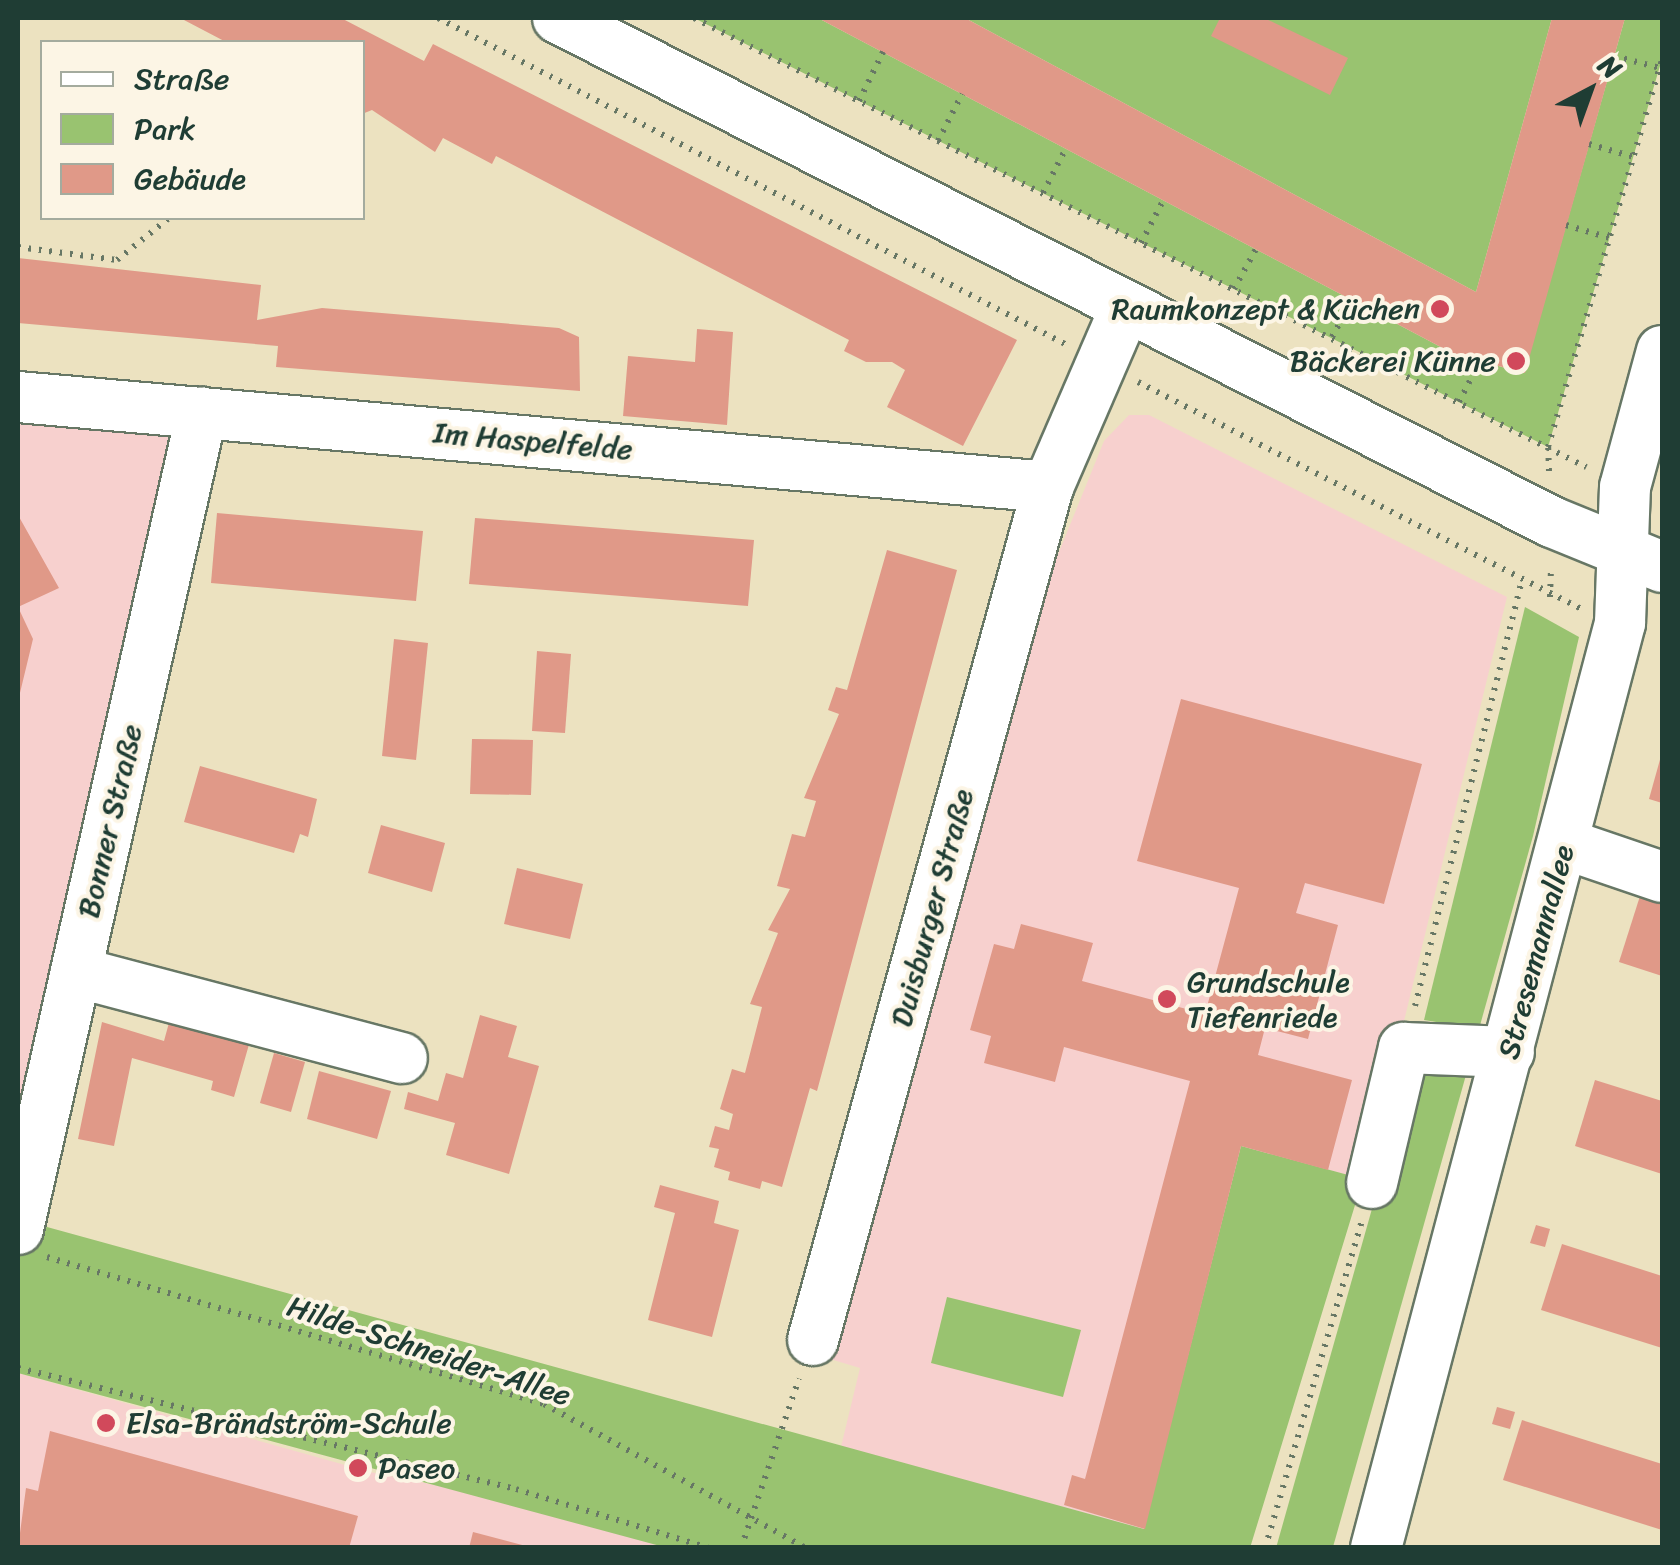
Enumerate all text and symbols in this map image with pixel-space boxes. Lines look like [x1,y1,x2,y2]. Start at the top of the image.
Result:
legend [40,40,365,220]
north arrow [1540,40,1640,140]
text: N [1587,42,1633,92]
text: Straße [134,52,229,106]
text: Park [134,102,196,156]
text: Gebäude [134,152,246,206]
place label: Raumkonzept & Küchen [1112,291,1420,327]
marker: Raumkonzept & Küchen [1429,298,1451,320]
place label: Bäckerei Künne [1290,343,1496,379]
marker: Bäckerei Künne [1505,350,1527,372]
street label: Im Haspelfelde [432,414,634,468]
street label: Bonner Straße [70,721,150,921]
street label: Duisburger Straße [883,784,981,1032]
street label: Stresemannallee [1490,841,1582,1063]
place label: Grundschule Tiefenriede [1187,964,1350,1034]
marker: Grundschule Tiefenriede [1156,988,1178,1010]
street label: Hilde-Schneider-Allee [283,1288,575,1414]
place label: Elsa-Brändström-Schule [126,1405,452,1441]
marker: Elsa-Brändström-Schule [95,1412,117,1434]
place label: Paseo [378,1450,455,1486]
marker: Paseo [347,1457,369,1479]

